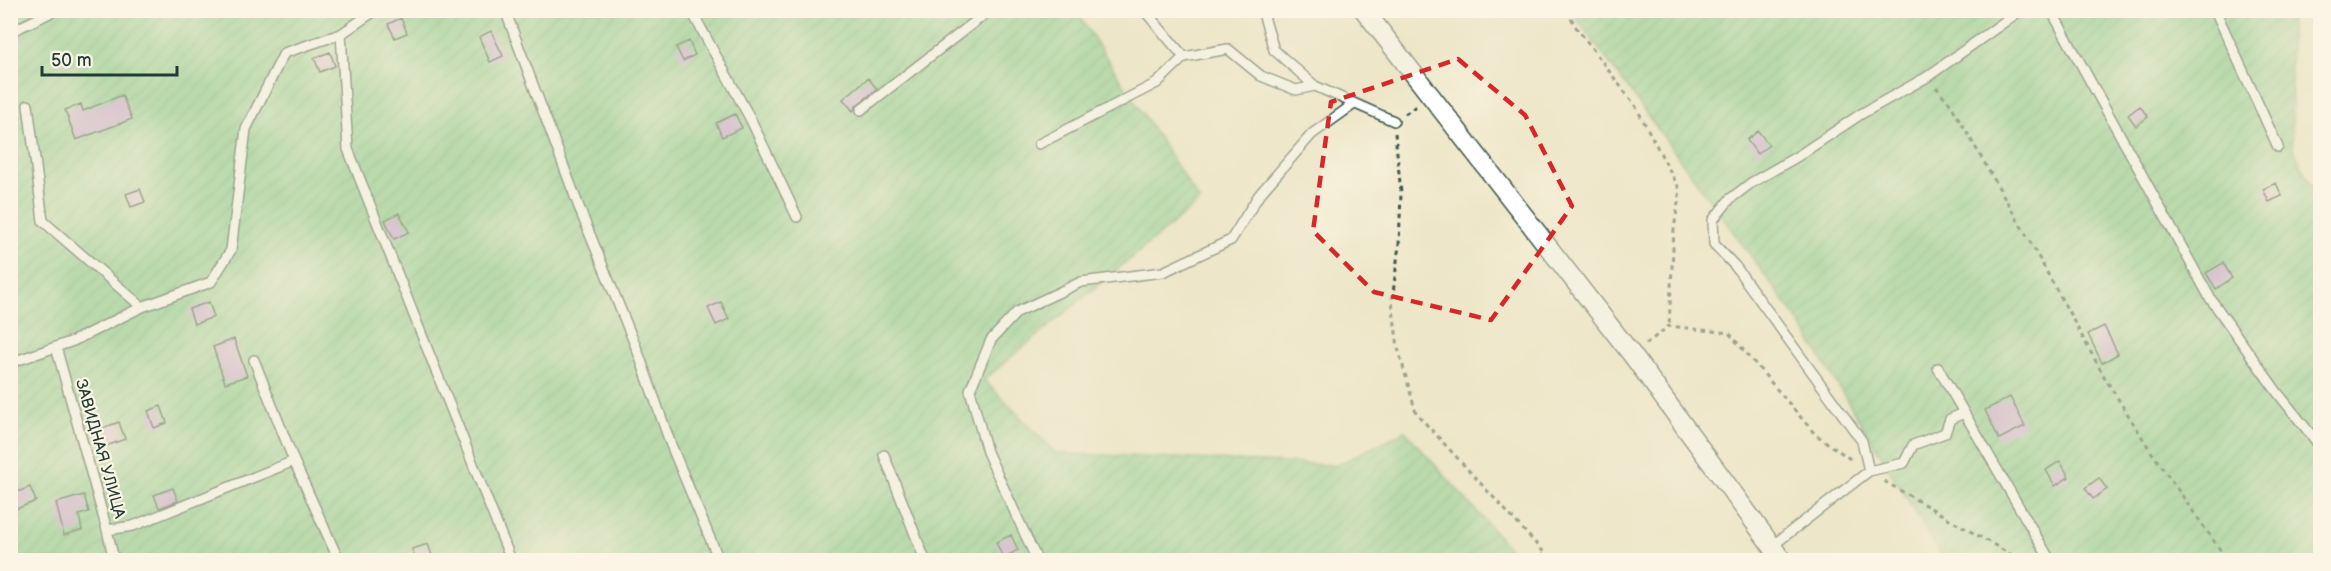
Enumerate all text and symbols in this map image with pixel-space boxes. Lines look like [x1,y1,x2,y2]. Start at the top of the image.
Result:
scale bar [42,39,177,77]
text: 50 m [51,50,92,71]
street label: ЗАВИДНАЯ УЛИЦА [71,377,129,521]

